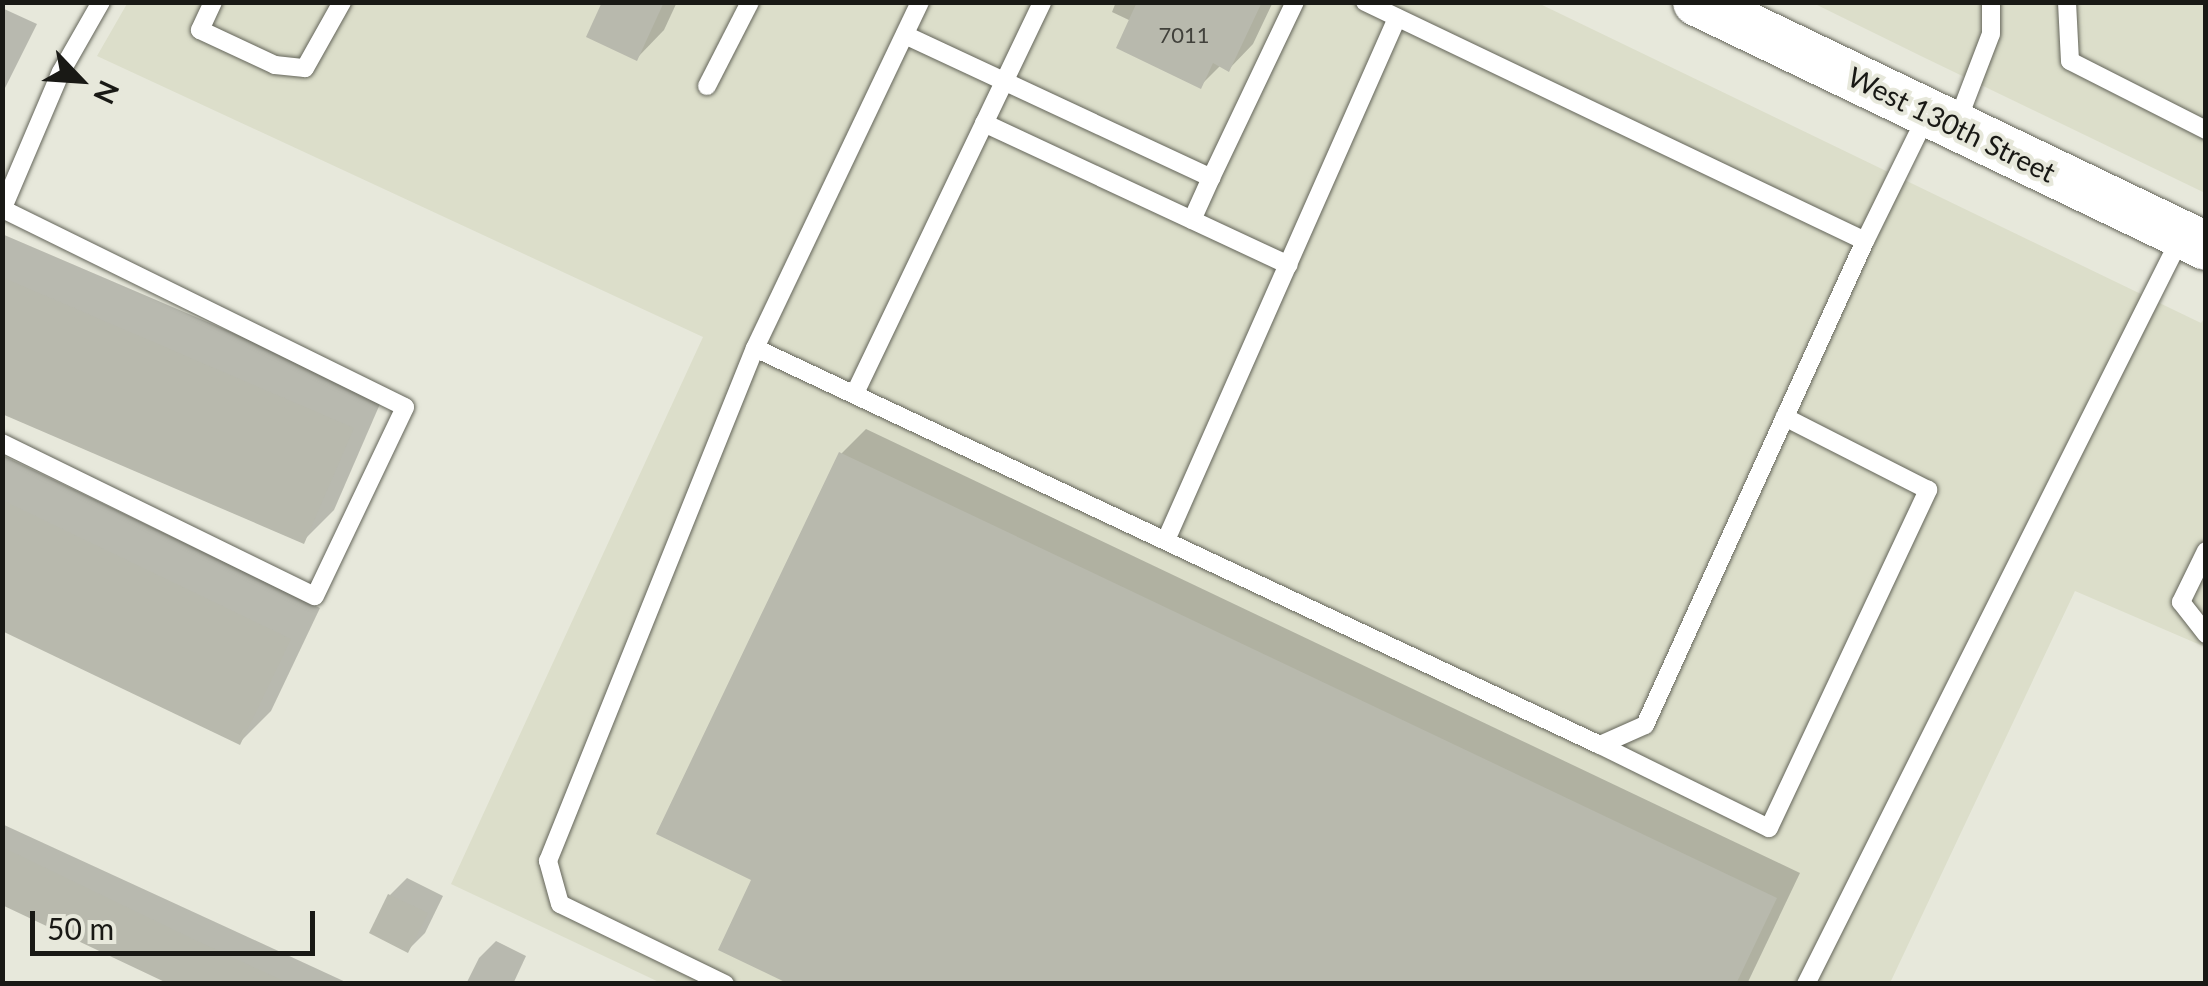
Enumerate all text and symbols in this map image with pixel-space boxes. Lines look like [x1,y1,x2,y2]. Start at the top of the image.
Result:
house number: 7011 [1158,22,1210,48]
north arrow [30,30,130,130]
street label: West 130th Street [1843,59,2061,189]
text: N [87,76,127,110]
scale bar [35,891,320,953]
text: 50 m [47,910,114,946]

